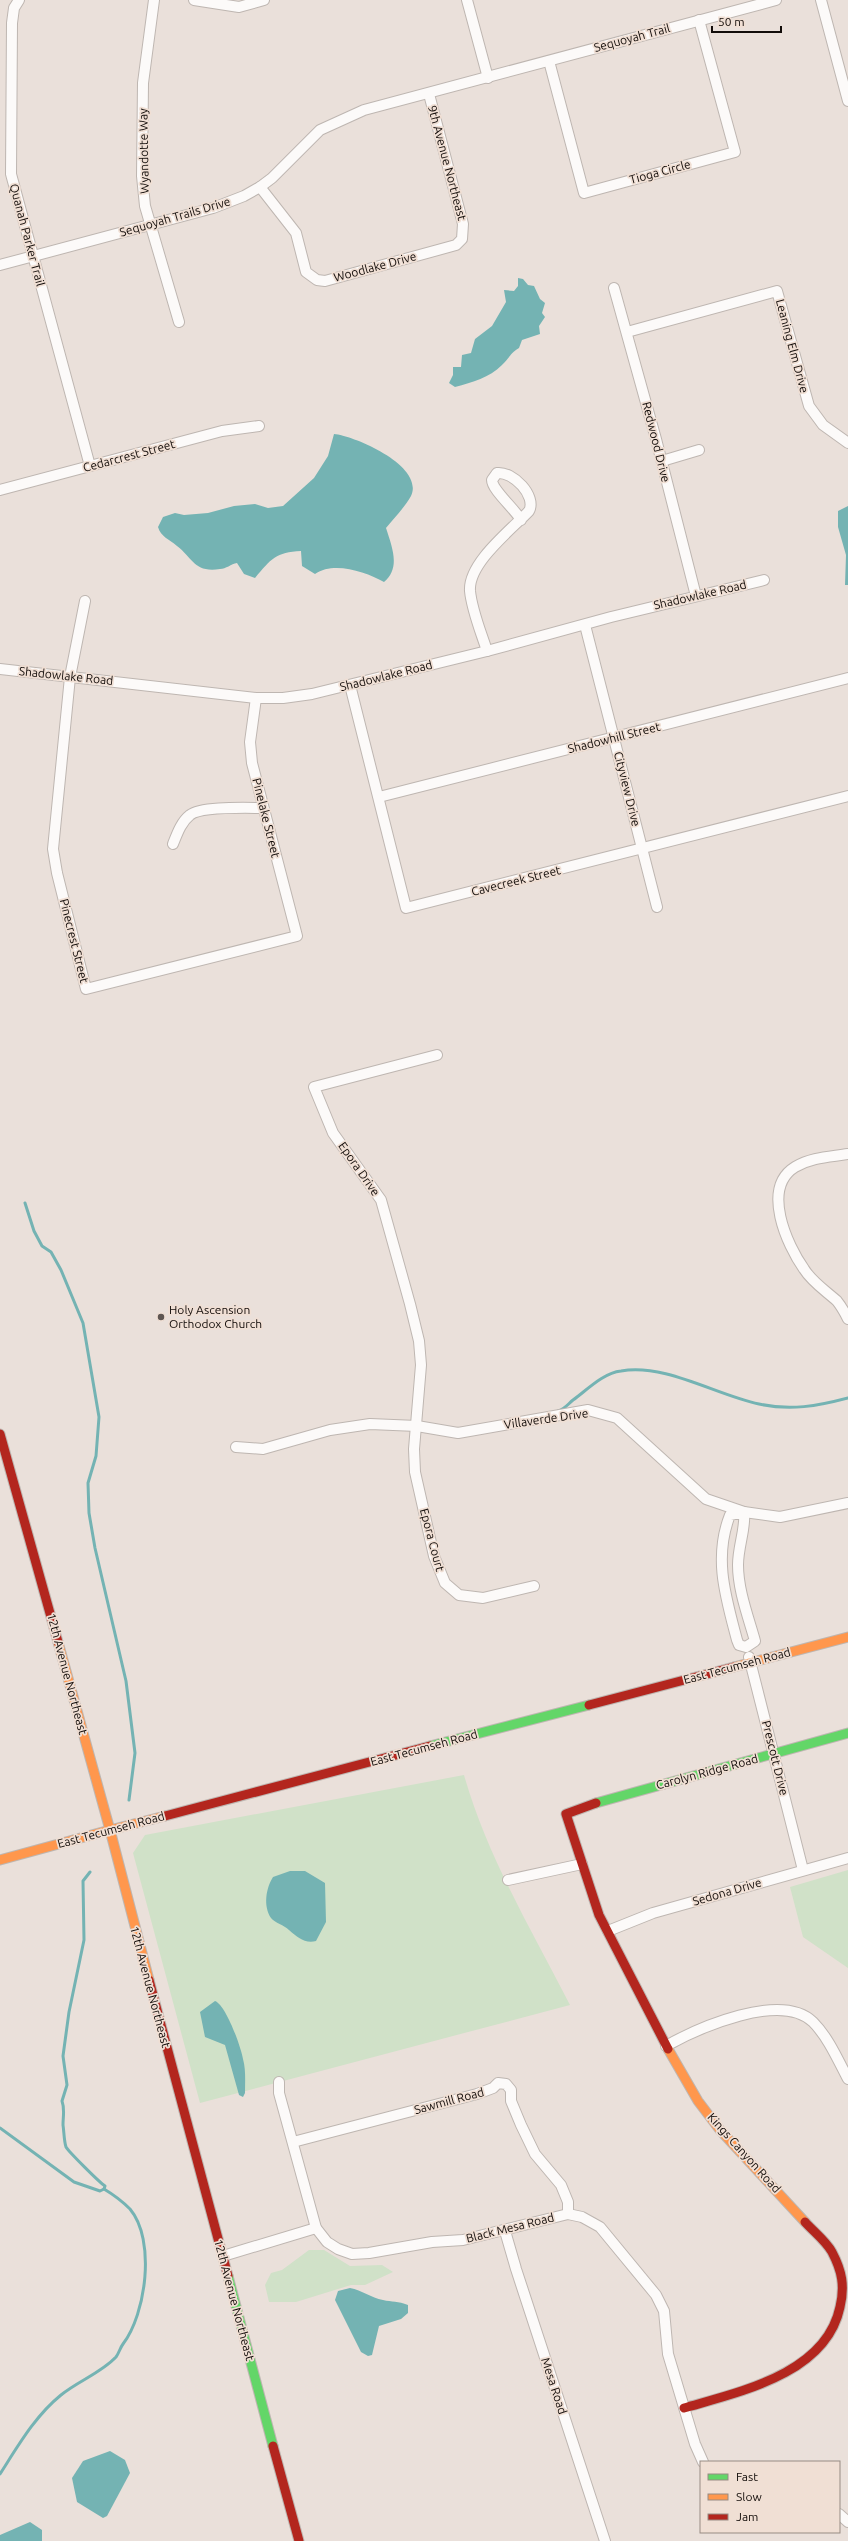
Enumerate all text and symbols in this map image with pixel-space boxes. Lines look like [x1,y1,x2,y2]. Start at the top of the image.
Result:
scale bar [712,8,781,34]
text: 50 m [718,15,745,28]
street label: Sequoyah Trail [592,21,671,54]
street label: 9th Avenue Northeast [426,104,469,222]
street label: Wyandotte Way [136,108,151,194]
street label: Tioga Circle [628,157,692,186]
street label: Quanah Parker Trail [8,182,47,288]
street label: Sequoyah Trails Drive [118,194,232,239]
street label: Woodlake Drive [332,249,418,284]
street label: Leaning Elm Drive [774,298,811,394]
street label: Redwood Drive [640,400,673,484]
street label: Cedarcrest Street [81,437,177,474]
street label: Shadowlake Road [652,578,748,612]
street label: Shadowlake Road [338,658,433,693]
street label: Shadowlake Road [18,664,114,687]
street label: Shadowhill Street [566,720,662,755]
street label: Cityview Drive [612,750,643,828]
street label: Pinelake Street [250,777,283,859]
street label: Cavecreek Street [470,863,562,898]
street label: Pinecrest Street [58,897,91,985]
street label: Epora Drive [336,1139,383,1198]
place label: Holy Ascension Orthodox Church [169,1303,262,1330]
marker: Holy Ascension Orthodox Church [156,1312,166,1322]
street label: Villaverde Drive [503,1406,589,1431]
street label: Epora Court [418,1507,447,1573]
street label: 12th Avenue Northeast [45,1612,90,1736]
street label: East Tecumseh Road [682,1645,792,1686]
street label: Prescott Drive [760,1719,791,1797]
street label: East Tecumseh Road [369,1727,479,1768]
street label: Carolyn Ridge Road [654,1752,759,1791]
street label: East Tecumseh Road [56,1809,166,1850]
street label: Sedona Drive [691,1875,763,1908]
street label: 12th Avenue Northeast [128,1925,173,2049]
street label: Sawmill Road [413,2085,485,2116]
street label: Kings Canyon Road [705,2110,784,2195]
street label: Black Mesa Road [465,2210,555,2245]
street label: 12th Avenue Northeast [212,2238,257,2362]
street label: Mesa Road [539,2356,570,2416]
legend [700,2461,840,2533]
text: Fast [736,2470,758,2483]
text: Slow [736,2490,762,2503]
text: Jam [736,2510,758,2523]

